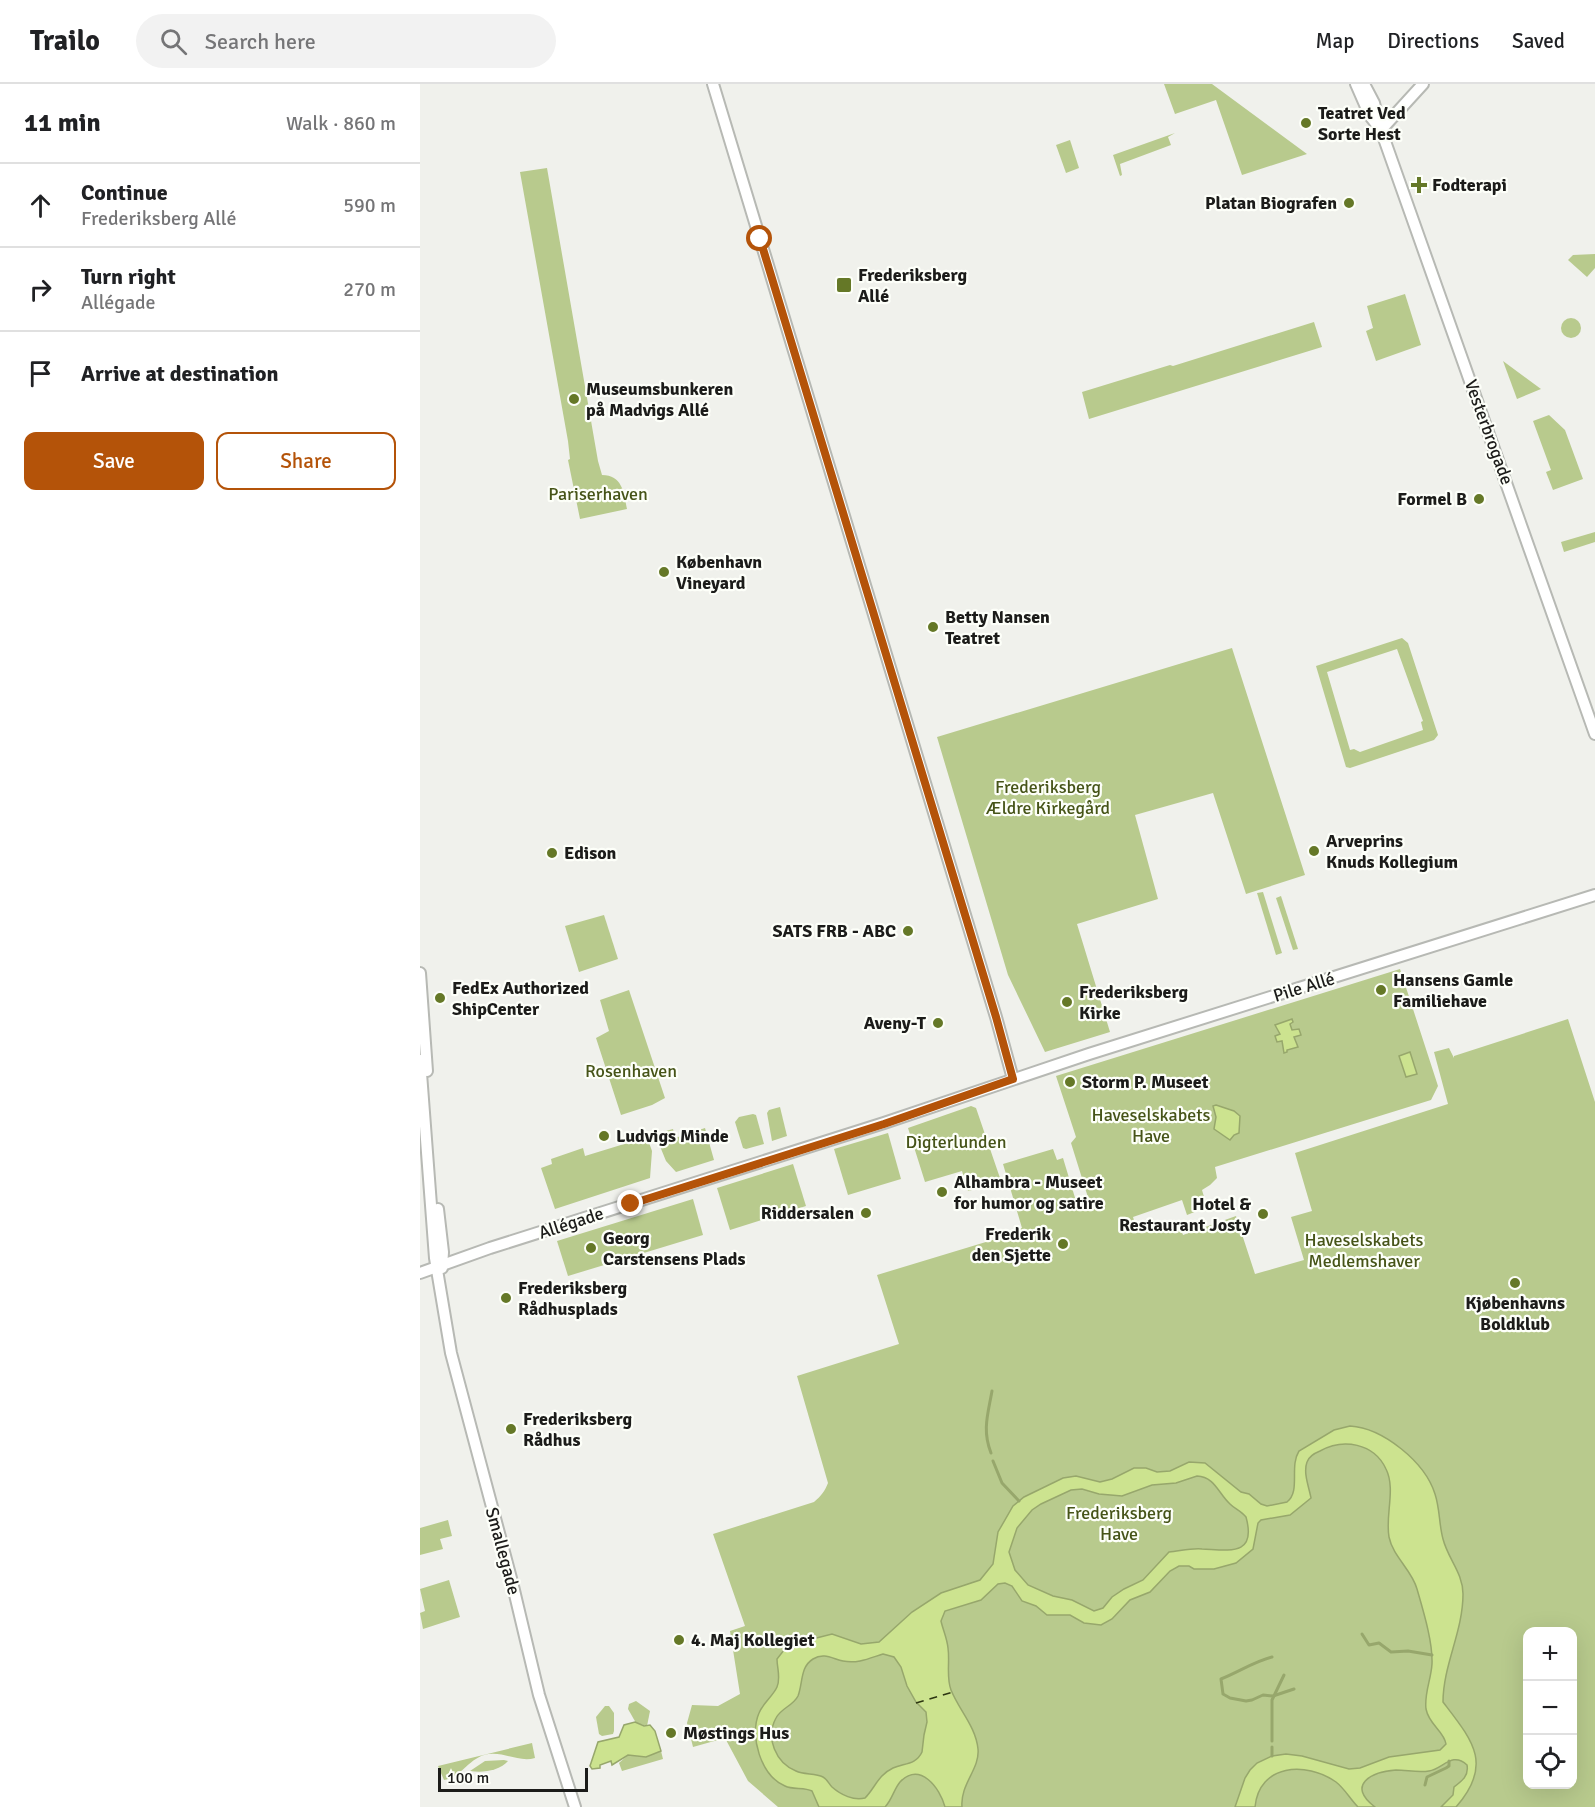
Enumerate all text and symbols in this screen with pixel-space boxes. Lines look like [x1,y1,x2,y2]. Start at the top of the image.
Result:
search box [136,14,556,68]
text: Trailo [30,24,100,58]
icon: search [157,25,190,58]
text: Search here [205,28,316,55]
text: Map [1316,28,1354,54]
text: Directions [1387,28,1479,54]
text: Saved [1512,28,1565,54]
place label: Teatret Ved Sorte Hest [1318,102,1406,145]
text: 11 min [24,107,101,139]
text: Walk · 860 m [286,111,396,136]
marker: Teatret Ved Sorte Hest [1299,116,1313,130]
place label: Fodterapi [1432,174,1507,196]
marker: Fodterapi [1410,176,1428,194]
text: Continue [81,179,168,206]
icon: ahead [24,189,57,222]
place label: Platan Biografen [1205,192,1337,214]
text: 590 m [343,193,396,218]
marker: Platan Biografen [1342,196,1356,210]
text: Frederiksberg Allé [81,206,237,231]
route start [746,225,772,251]
text: Turn right [81,263,176,290]
place label: Frederiksberg Allé [858,264,967,307]
icon: right [24,273,57,306]
marker: Frederiksberg Allé [835,276,853,294]
text: 270 m [343,277,396,302]
text: Allégade [81,290,156,315]
icon: arrive [24,357,57,390]
text: Arrive at destination [81,360,278,387]
street label: Vesterbrogade [1460,376,1518,488]
place label: Museumsbunkeren på Madvigs Allé [586,378,733,421]
marker: Museumsbunkeren på Madvigs Allé [567,392,581,406]
button: Save [24,432,204,490]
button: Share [216,432,396,490]
park label: Pariserhaven [548,483,648,505]
place label: Formel B [1397,488,1467,510]
marker: Formel B [1472,492,1486,506]
place label: København Vineyard [676,551,762,594]
marker: København Vineyard [657,565,671,579]
place label: Betty Nansen Teatret [945,606,1050,649]
marker: Betty Nansen Teatret [926,620,940,634]
park label: Frederiksberg Ældre Kirkegård [986,776,1110,819]
place label: Arveprins Knuds Kollegium [1326,830,1458,873]
place label: Edison [564,842,617,864]
marker: Arveprins Knuds Kollegium [1307,844,1321,858]
marker: Edison [545,846,559,860]
place label: SATS FRB - ABC [773,920,896,942]
marker: SATS FRB - ABC [901,924,915,938]
street label: Pile Allé [1271,967,1337,1007]
place label: Hansens Gamle Familiehave [1393,969,1513,1012]
place label: FedEx Authorized ShipCenter [452,977,589,1020]
place label: Frederiksberg Kirke [1079,981,1188,1024]
marker: Hansens Gamle Familiehave [1374,983,1388,997]
marker: FedEx Authorized ShipCenter [433,991,447,1005]
marker: Frederiksberg Kirke [1060,995,1074,1009]
place label: Aveny-T [864,1012,927,1034]
marker: Aveny-T [931,1016,945,1030]
park label: Rosenhaven [585,1060,677,1082]
place label: Storm P. Museet [1082,1071,1209,1093]
marker: Storm P. Museet [1063,1075,1077,1089]
park label: Haveselskabets Have [1092,1104,1211,1147]
place label: Ludvigs Minde [616,1125,729,1147]
marker: Ludvigs Minde [597,1129,611,1143]
park label: Digterlunden [906,1131,1006,1153]
place label: Alhambra - Museet for humor og satire [953,1171,1104,1214]
marker: Alhambra - Museet for humor og satire [935,1185,949,1199]
route end [617,1190,643,1216]
place label: Hotel & Restaurant Josty [1119,1193,1251,1236]
street label: Allégade [536,1202,606,1244]
place label: Riddersalen [761,1202,854,1224]
marker: Riddersalen [859,1206,873,1220]
marker: Hotel & Restaurant Josty [1256,1207,1270,1221]
place label: Frederik den Sjette [972,1223,1052,1266]
place label: Georg Carstensens Plads [603,1227,746,1270]
park label: Haveselskabets Medlemshaver [1305,1229,1424,1272]
marker: Frederik den Sjette [1056,1237,1070,1251]
marker: Georg Carstensens Plads [584,1241,598,1255]
marker: Kjøbenhavns Boldklub [1508,1276,1522,1290]
place label: Frederiksberg Rådhusplads [518,1277,627,1320]
marker: Frederiksberg Rådhusplads [499,1291,513,1305]
place label: Kjøbenhavns Boldklub [1465,1292,1565,1335]
place label: Frederiksberg Rådhus [523,1408,632,1451]
marker: Frederiksberg Rådhus [504,1422,518,1436]
park label: Frederiksberg Have [1066,1502,1172,1545]
street label: Smallegade [481,1505,525,1597]
map controls [1523,1627,1577,1789]
button: + [1523,1627,1577,1681]
place label: 4. Maj Kollegiet [691,1629,815,1651]
marker: 4. Maj Kollegiet [672,1633,686,1647]
button: − [1523,1681,1577,1735]
place label: Møstings Hus [683,1722,789,1744]
marker: Møstings Hus [664,1726,678,1740]
button: locate [1523,1735,1577,1789]
scale bar [438,1765,588,1792]
text: 100 m [447,1768,489,1788]

